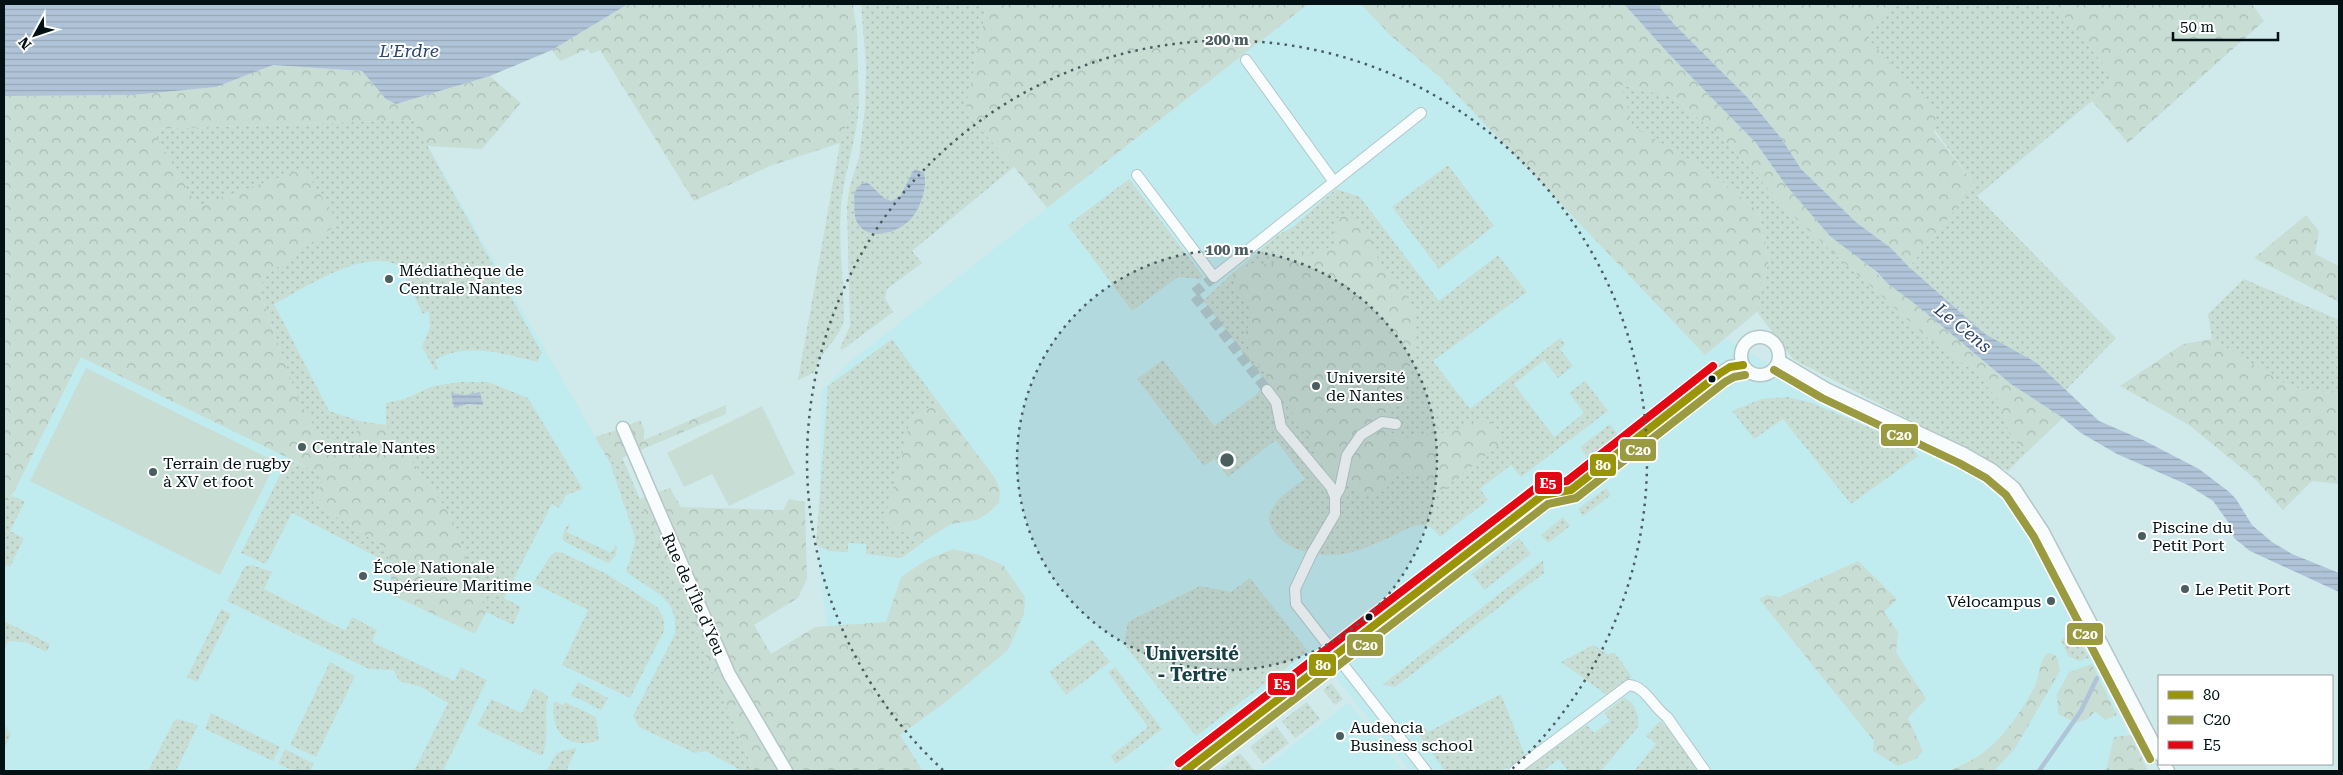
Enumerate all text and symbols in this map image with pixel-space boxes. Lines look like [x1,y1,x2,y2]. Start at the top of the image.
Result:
north arrow [10,10,60,60]
scale bar [2173,10,2278,42]
text: 50 m [2180,18,2215,36]
text: 200 m [1205,31,1249,49]
text: N [15,34,35,53]
water label: L'Erdre [378,40,439,61]
text: 100 m [1205,241,1249,259]
place label: Médiathèque de Centrale Nantes [399,261,524,298]
marker: Médiathèque de Centrale Nantes [383,273,395,285]
water label: Le Cens [1930,298,1996,357]
place label: Université de Nantes [1326,368,1406,405]
unlabelled marker [1707,374,1717,384]
marker: Université de Nantes [1310,380,1322,392]
line badge: C20 [1880,423,1919,447]
text: C20 [1886,427,1912,443]
place label: Centrale Nantes [312,438,436,457]
line badge: C20 [1619,438,1657,462]
marker: Centrale Nantes [296,441,308,453]
text: C20 [1625,442,1651,458]
centre of rings [1218,451,1236,469]
line badge: 80 [1589,453,1617,477]
place label: Terrain de rugby à XV et foot [163,454,291,491]
text: 80 [1595,457,1611,473]
marker: Terrain de rugby à XV et foot [147,466,159,478]
line badge: E5 [1534,471,1563,495]
text: E5 [1540,475,1557,491]
place label: Piscine du Petit Port [2152,518,2232,555]
street label: Rue de l'Île d'Yeu [658,530,729,658]
marker: Piscine du Petit Port [2136,530,2148,542]
place label: École Nationale Supérieure Maritime [373,558,532,595]
marker: École Nationale Supérieure Maritime [357,570,369,582]
place label: Le Petit Port [2195,580,2290,599]
marker: Le Petit Port [2179,583,2191,595]
place label: Vélocampus [1947,592,2041,611]
marker: Vélocampus [2045,595,2057,607]
unlabelled marker [1364,612,1374,622]
line badge: C20 [2066,622,2104,646]
text: C20 [2072,626,2098,642]
line badge: C20 [1346,633,1384,657]
text: C20 [1352,637,1378,653]
district label: Université - Tertre [1145,643,1239,685]
line badge: 80 [1308,653,1337,677]
text: 80 [1315,657,1331,673]
line badge: E5 [1267,672,1296,696]
legend [2158,675,2333,765]
text: E5 [1274,676,1291,692]
text: 80 [2203,686,2220,704]
text: C20 [2203,711,2231,729]
place label: Audencia Business school [1350,718,1473,755]
marker: Audencia Business school [1334,730,1346,742]
text: E5 [2203,736,2221,754]

